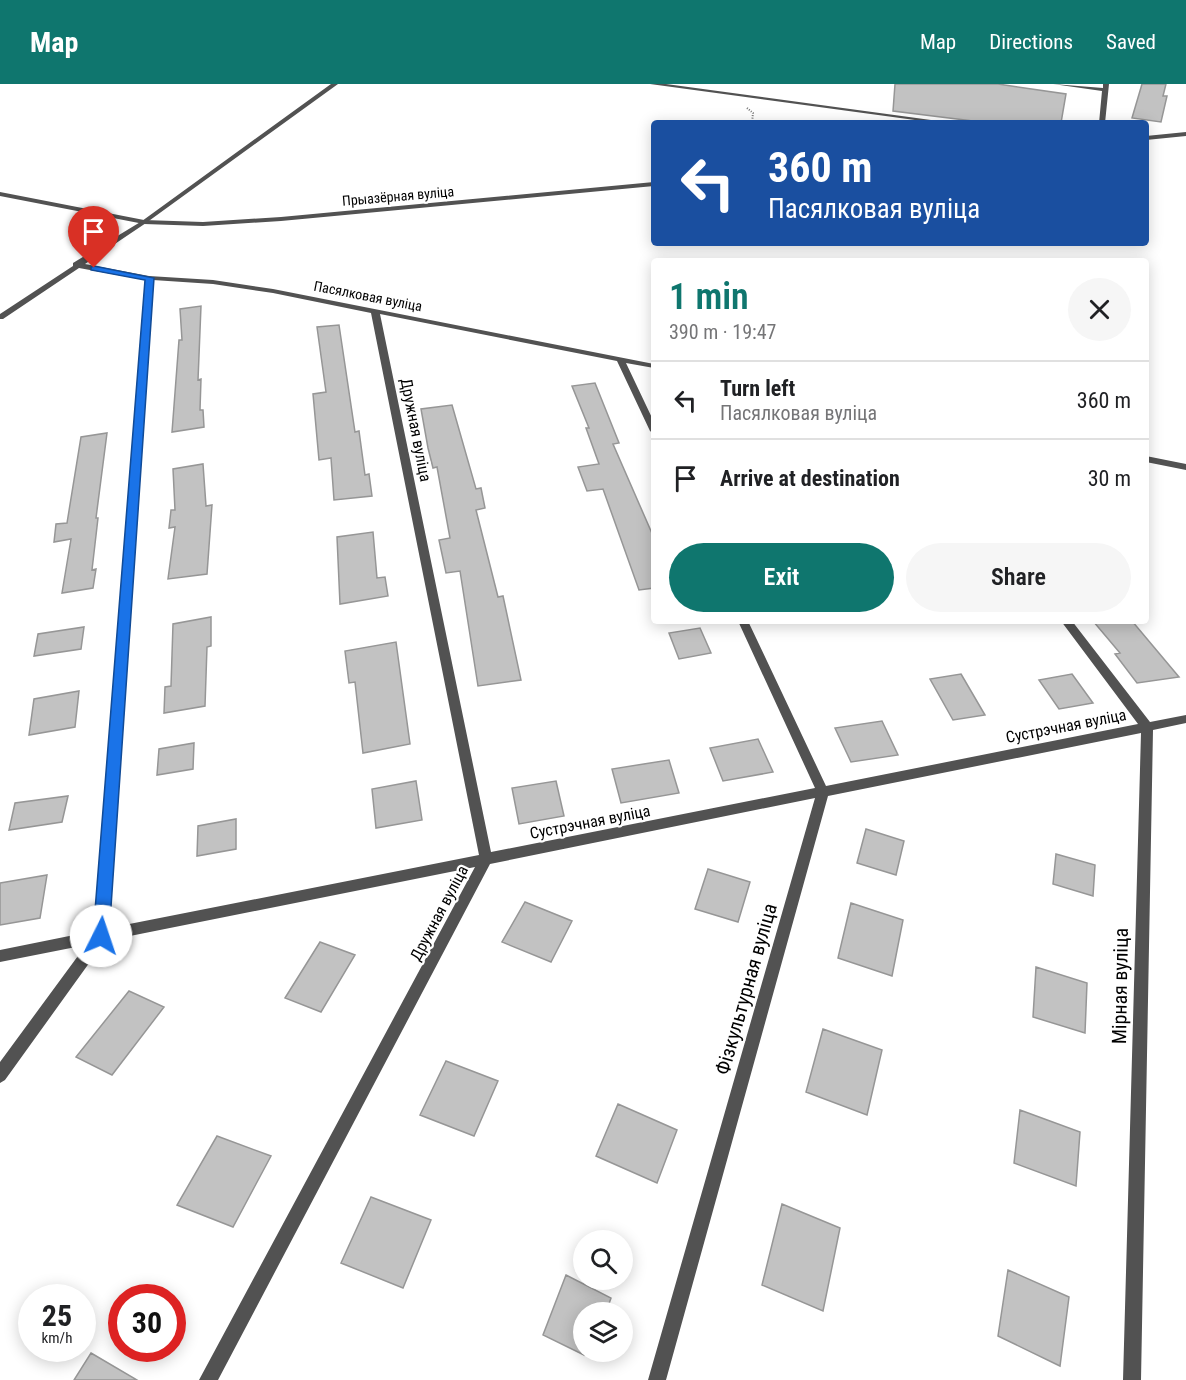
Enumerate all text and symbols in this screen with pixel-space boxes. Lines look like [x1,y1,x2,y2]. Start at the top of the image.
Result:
text: Map [30,26,78,59]
text: Map [920,30,956,54]
text: Directions [989,30,1073,54]
text: Saved [1106,30,1156,54]
text: 360 m [768,143,873,192]
icon: left [669,144,747,222]
street label: Прыазёрная вуліца [341,183,455,209]
text: Пасялковая вуліца [768,193,980,225]
pin [68,206,119,268]
icon: arrive [77,215,110,248]
text: 1 min [669,276,749,318]
street label: Пасялковая вуліца [312,278,424,314]
button: close [1068,278,1131,341]
text: 390 m · 19:47 [669,320,776,344]
text: Turn left [720,376,795,401]
street label: Дружная вуліца [397,377,435,483]
icon: left [669,384,702,417]
text: 360 m [1077,388,1131,413]
text: Пасялковая вуліца [720,401,877,425]
icon: arrive [669,462,702,495]
text: Arrive at destination [720,466,900,491]
text: 30 m [1088,466,1131,491]
button: Exit [669,543,894,612]
button: Share [906,543,1131,612]
street label: Сустрэчная вуліца [1004,705,1128,747]
street label: Сустрэчная вуліца [528,801,652,843]
street label: Дружная вуліца [406,862,472,964]
street label: Фізкультурная вуліца [710,900,782,1078]
position arrow [69,904,133,968]
street label: Мірная вуліца [1107,928,1133,1044]
map controls [573,1230,633,1362]
button: search [573,1230,633,1290]
speed limit sign: 30 [108,1284,186,1362]
text: 25 [42,1298,72,1333]
button: layers [573,1302,633,1362]
text: km/h [42,1329,72,1347]

